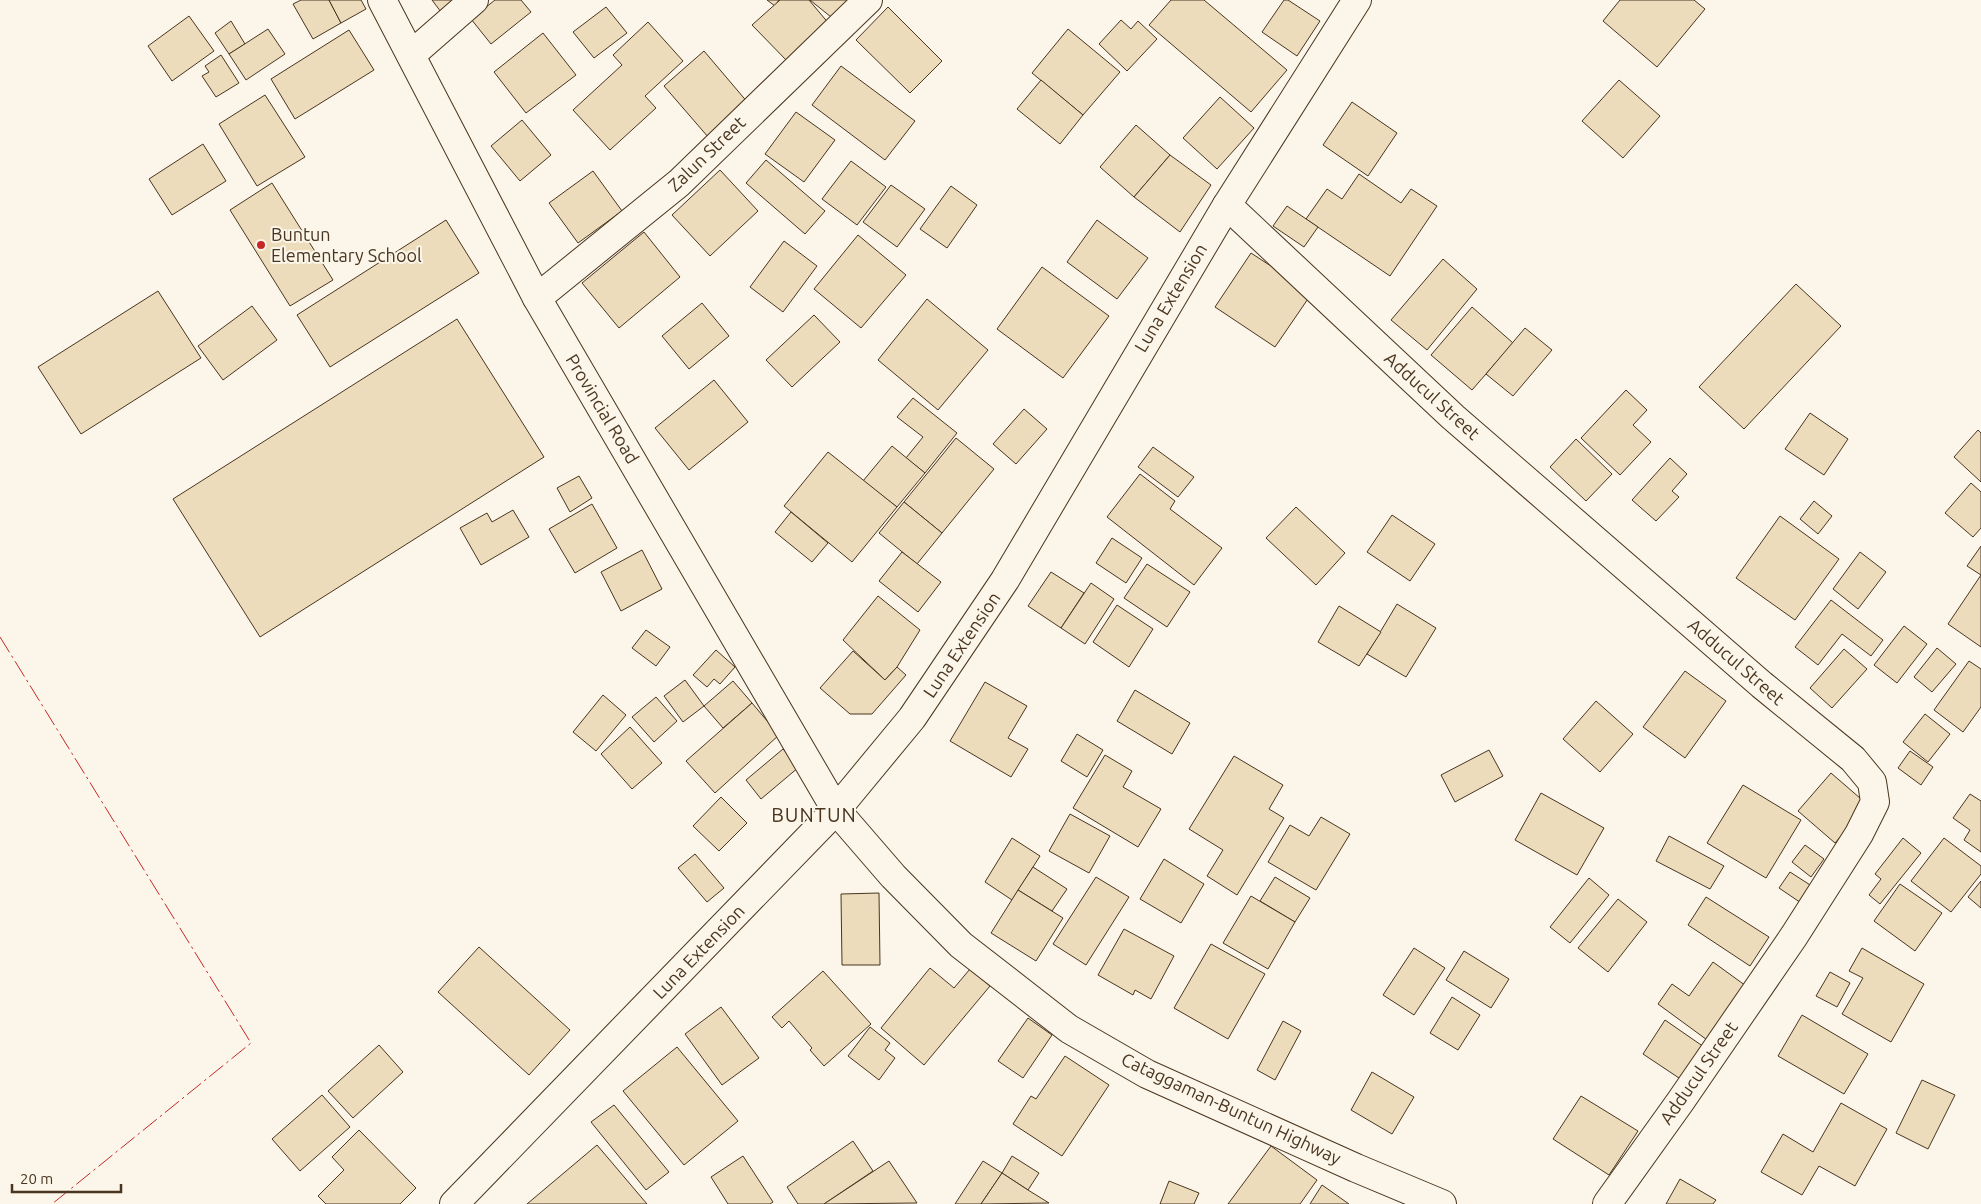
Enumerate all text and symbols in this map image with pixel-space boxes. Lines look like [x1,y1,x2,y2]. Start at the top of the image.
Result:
street label: Zalun Street [664,112,749,195]
place label: Buntun Elementary School [271,224,422,265]
marker: Buntun Elementary School [255,239,267,251]
street label: Luna Extension [1130,240,1210,355]
street label: Adducul Street [1381,347,1484,443]
street label: Provincial Road [562,350,643,467]
street label: Luna Extension [919,588,1004,701]
street label: Adducul Street [1685,614,1789,708]
district label: BUNTUN [771,803,857,826]
street label: Luna Extension [648,900,748,1002]
street label: Adducul Street [1655,1017,1741,1128]
street label: Cataggaman-Buntun Highway [1118,1048,1345,1168]
scale bar [12,1162,121,1194]
text: 20 m [20,1170,53,1187]

